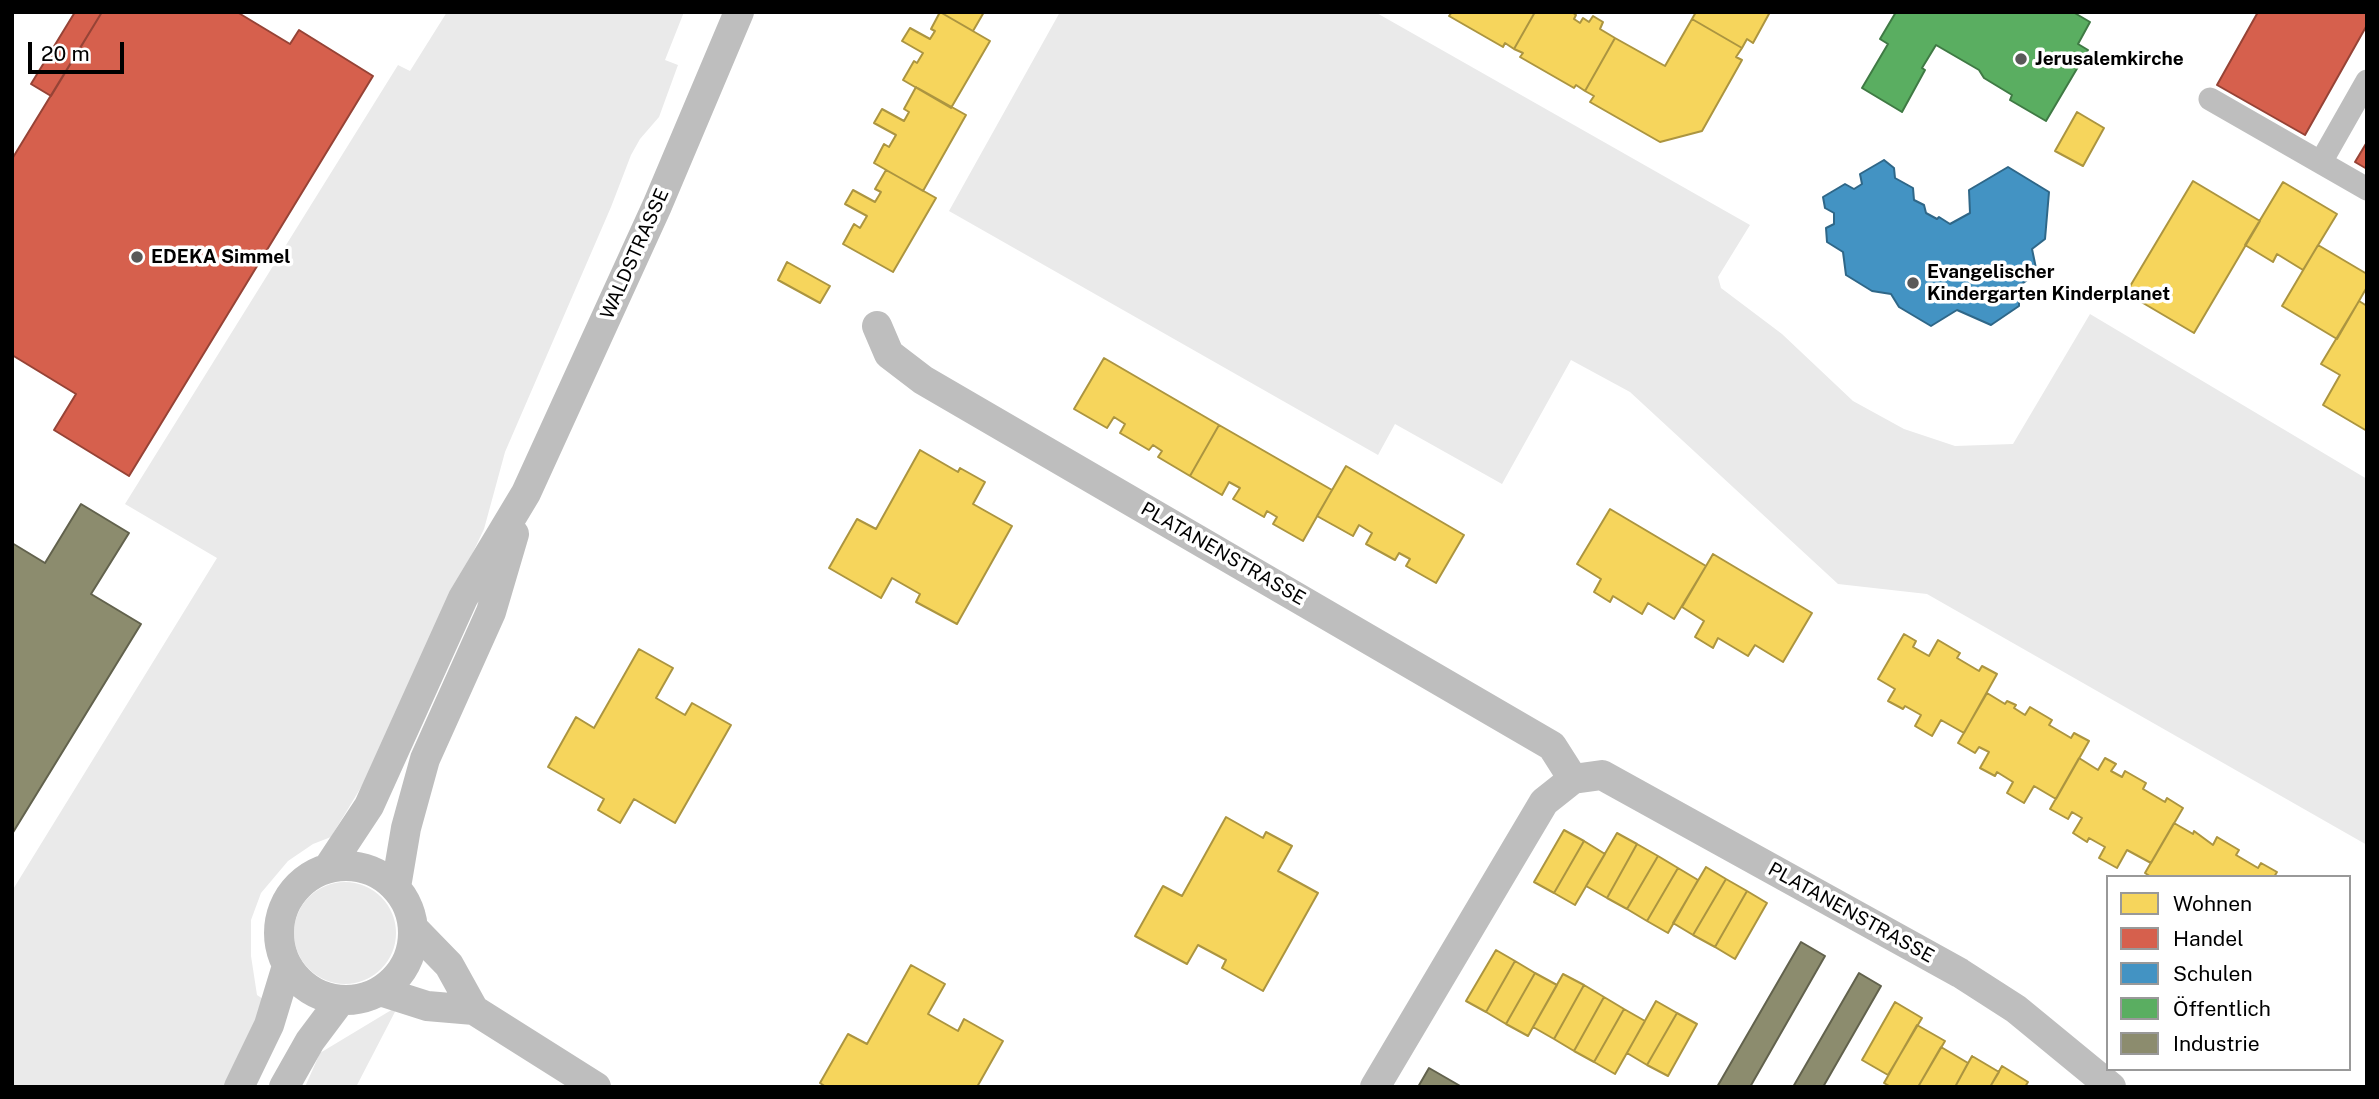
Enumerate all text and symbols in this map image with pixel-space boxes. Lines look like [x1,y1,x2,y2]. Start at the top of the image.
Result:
scale bar [32,28,128,72]
text: 20 m [41,41,90,66]
place label: Jerusalemkirche [2035,48,2184,70]
marker: Jerusalemkirche [2013,51,2029,67]
street label: WALDSTRASSE [596,185,674,323]
place label: EDEKA Simmel [151,246,290,268]
marker: EDEKA Simmel [129,249,145,265]
place label: Evangelischer Kindergarten Kinderplanet [1927,261,2170,305]
marker: Evangelischer Kindergarten Kinderplanet [1905,275,1921,291]
street label: PLATANENSTRASSE [1137,498,1309,610]
street label: PLATANENSTRASSE [1764,858,1938,968]
legend [2106,875,2351,1071]
text: Wohnen [2173,891,2252,916]
text: Handel [2173,926,2244,951]
text: Schulen [2173,961,2253,986]
text: Öffentlich [2173,996,2271,1021]
text: Industrie [2173,1031,2260,1056]

